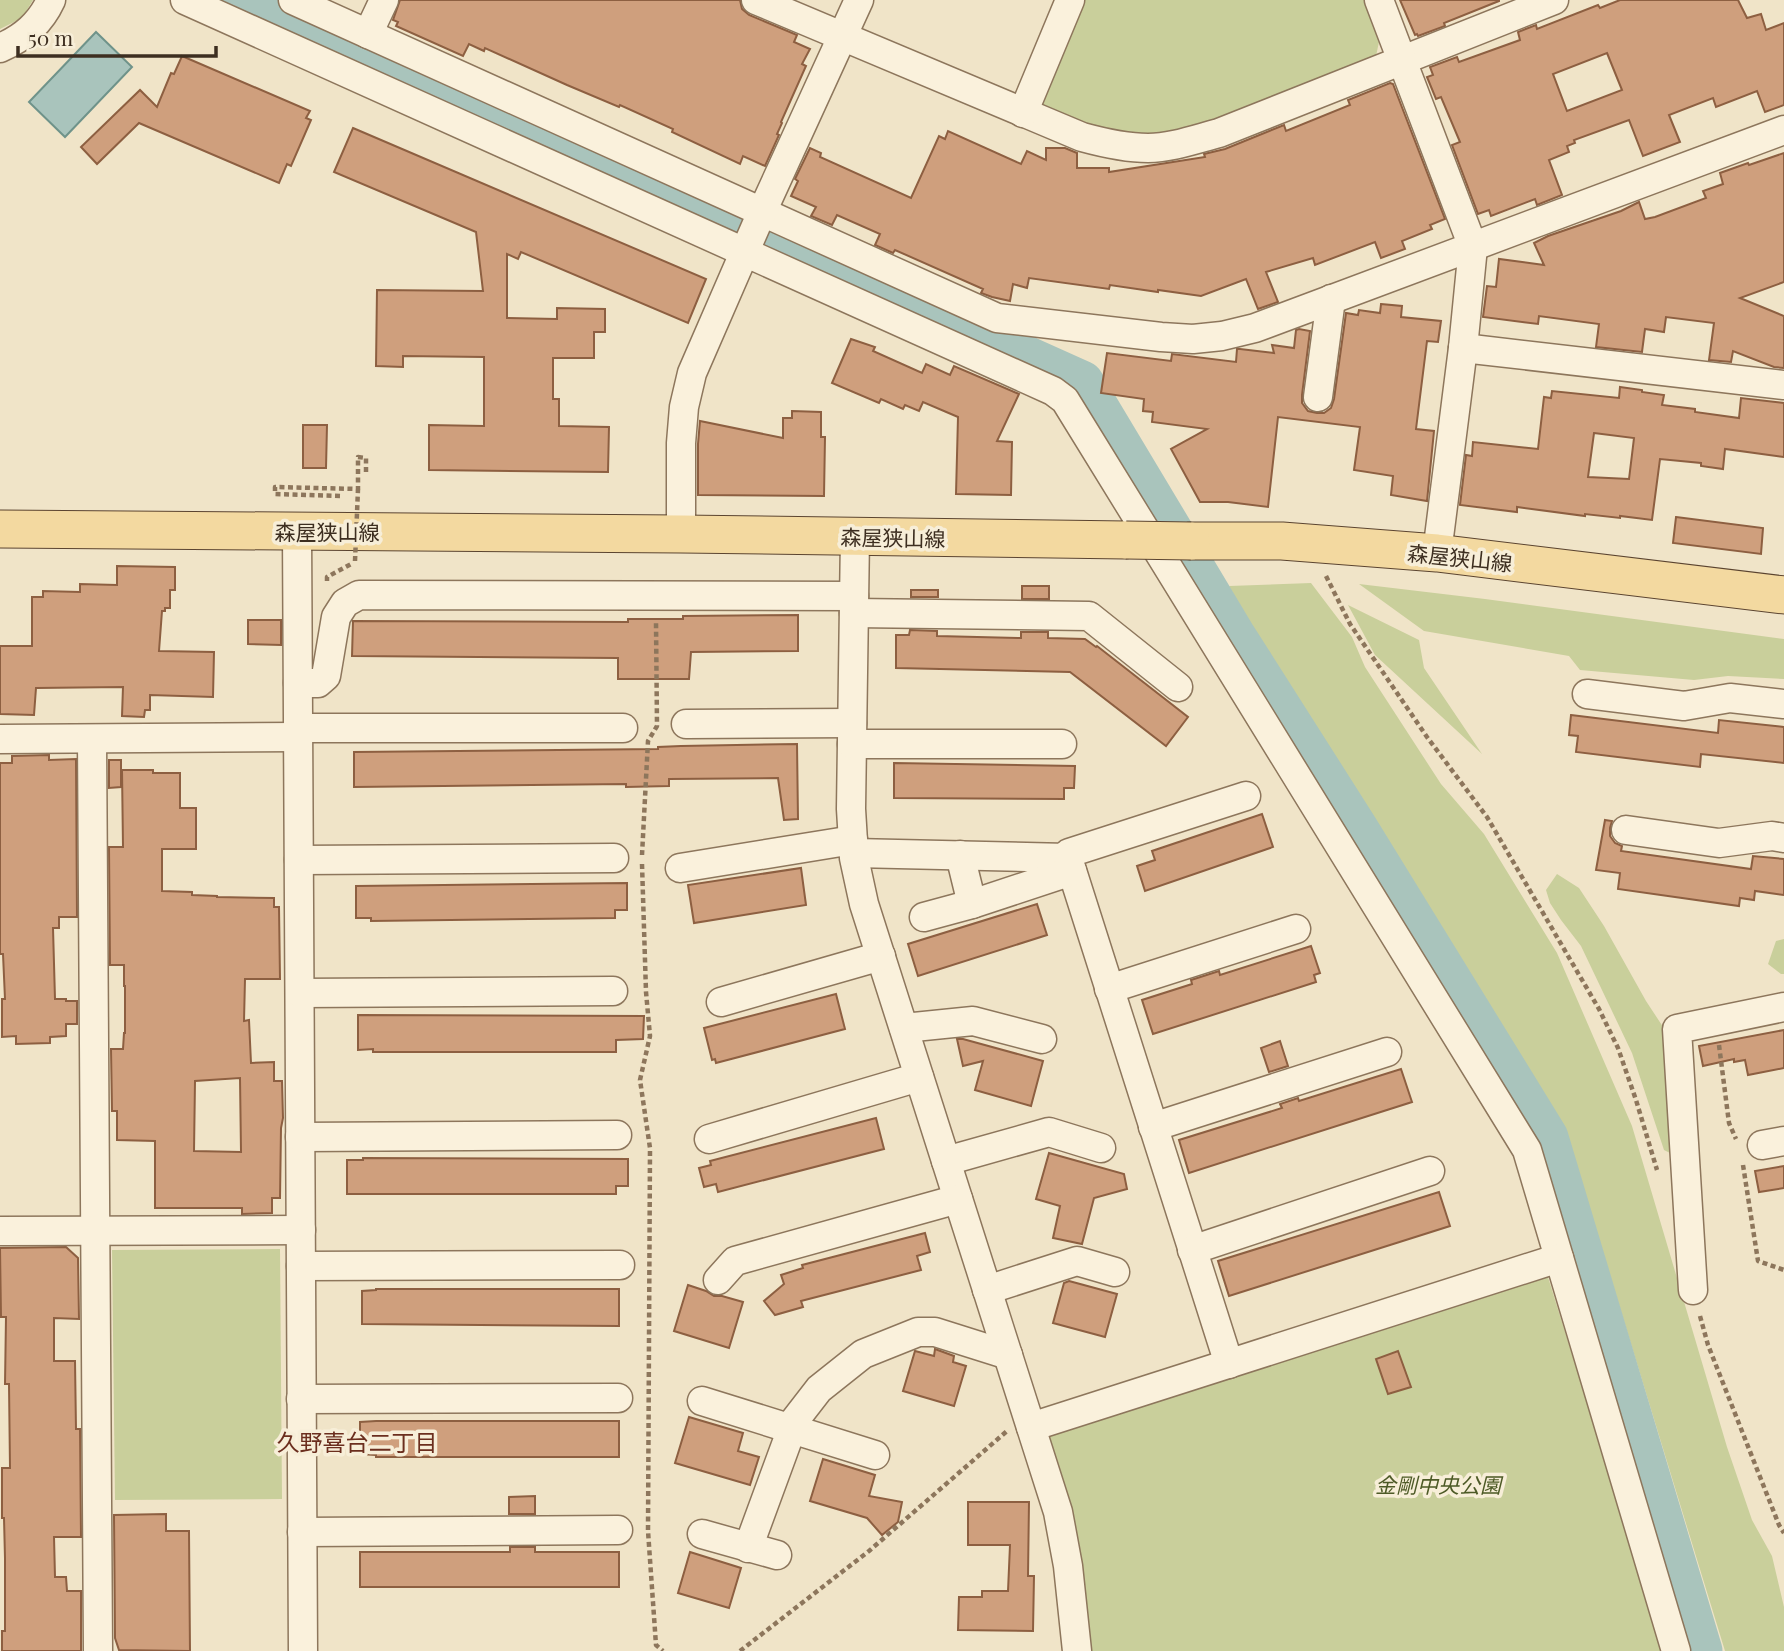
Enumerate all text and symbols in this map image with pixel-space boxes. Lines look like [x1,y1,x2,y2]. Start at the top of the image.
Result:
scale bar [18,14,215,58]
text: 50 m [28,23,74,51]
street label: 森屋狭山線 [275,517,380,545]
street label: 森屋狭山線 [840,522,946,552]
street label: 森屋狭山線 [1406,538,1514,576]
district label: 久野喜台二丁目 [277,1426,438,1457]
park label: 金剛中央公園 [1375,1470,1504,1498]

